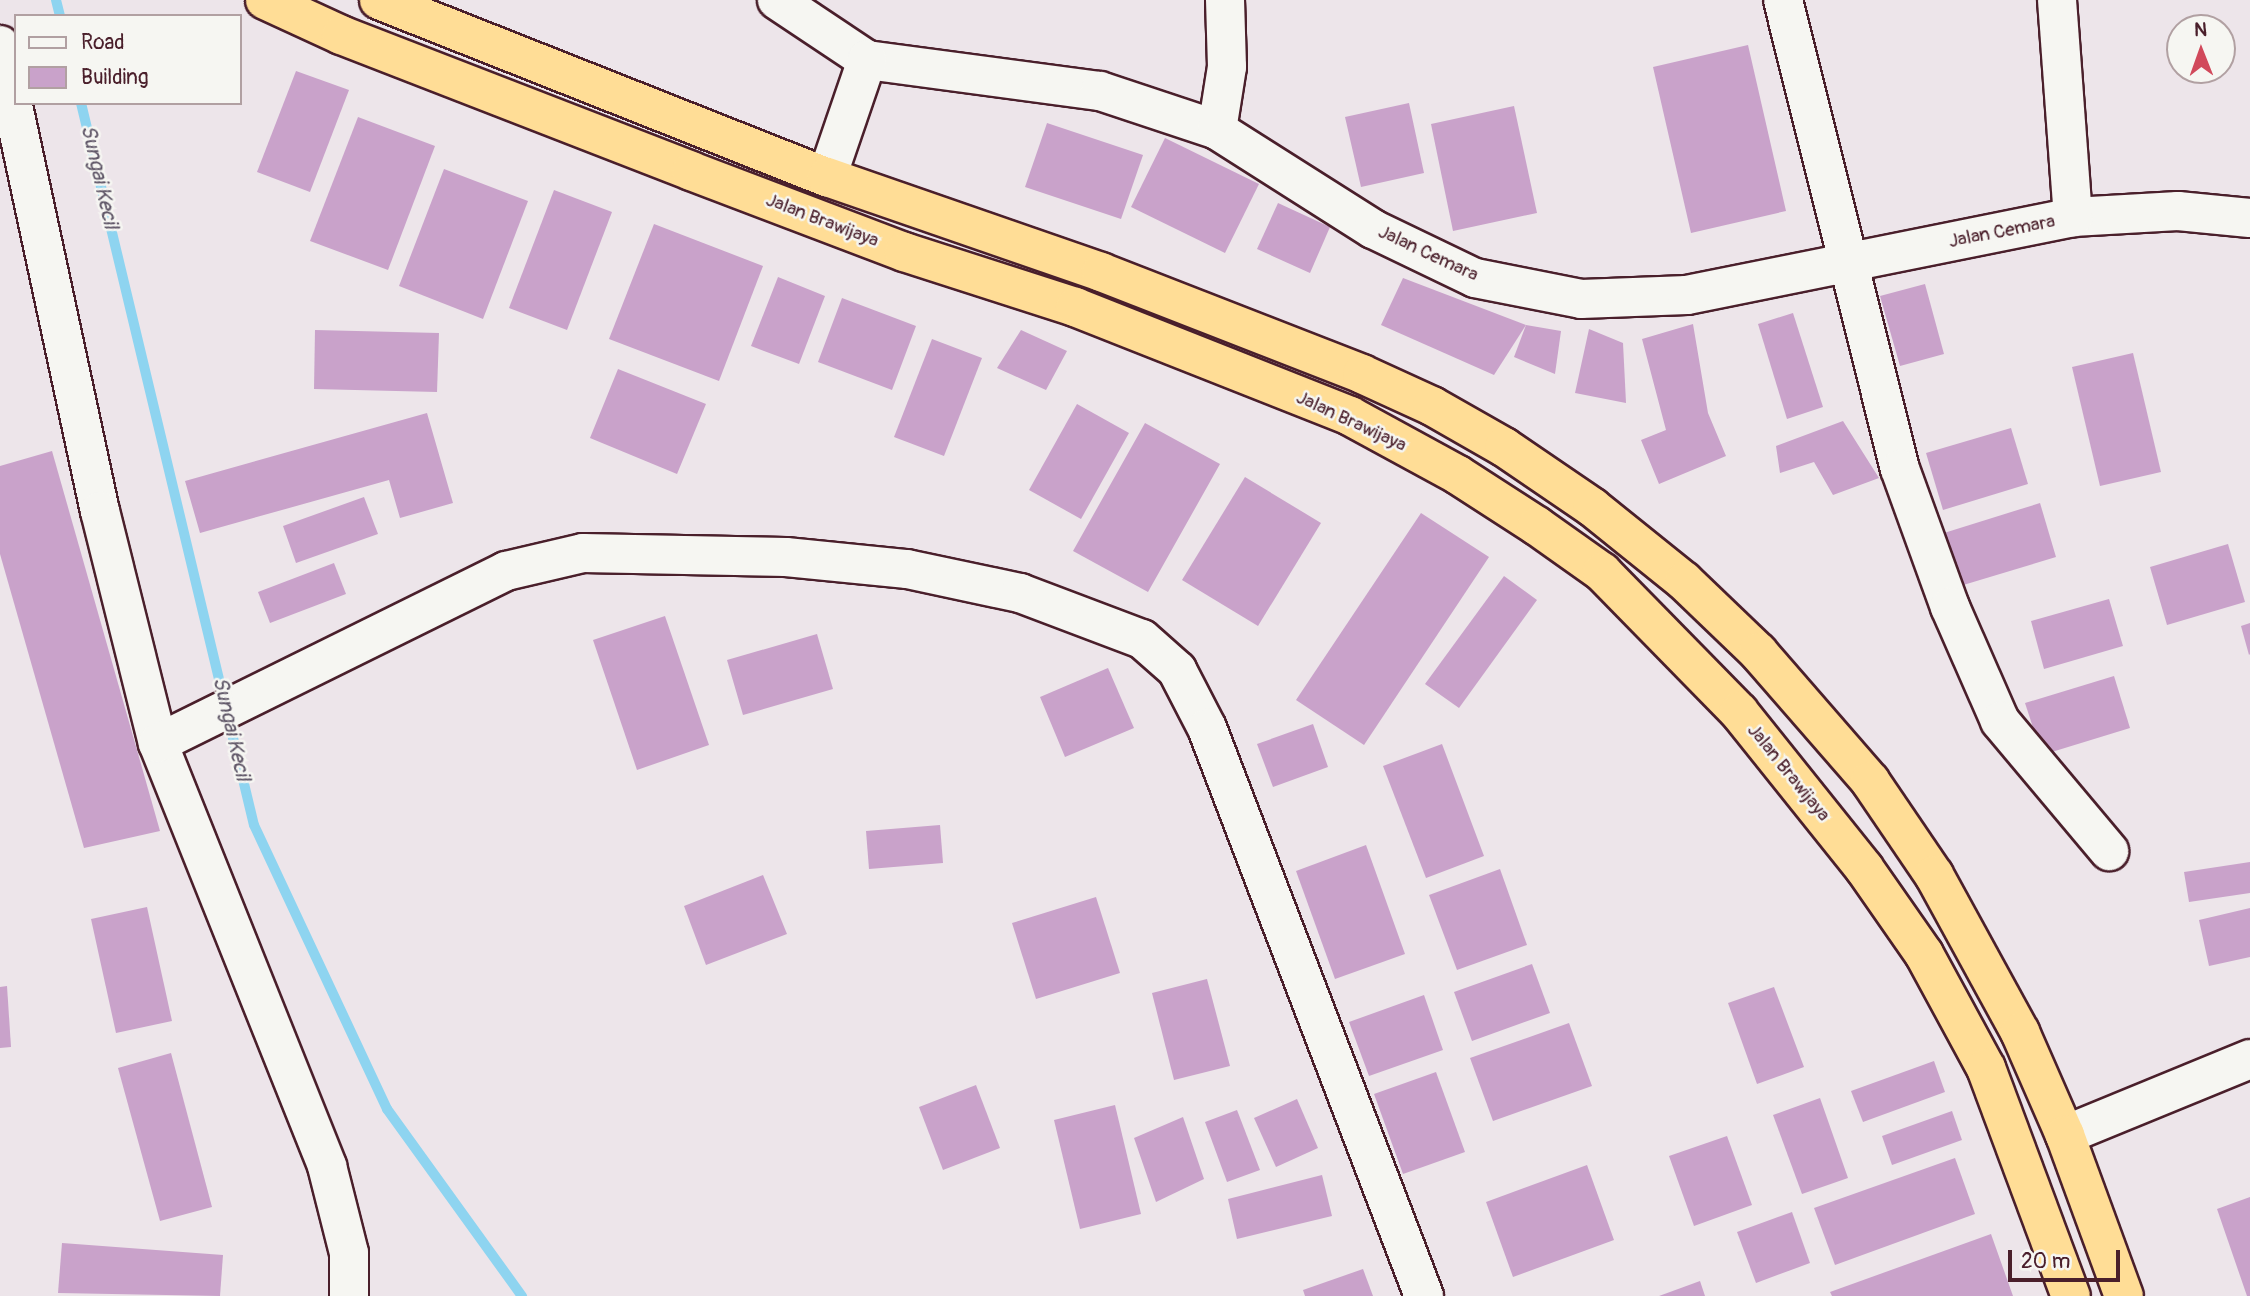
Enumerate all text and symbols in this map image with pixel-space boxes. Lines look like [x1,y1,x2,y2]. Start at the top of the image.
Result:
legend [14,14,242,105]
north arrow [2166,14,2236,84]
text: N [2194,18,2207,42]
text: Road [81,29,125,56]
text: Building [81,64,148,91]
water label: Sungai Kecil [75,123,123,231]
street label: Jalan Brawijaya [763,189,881,253]
street label: Jalan Cemara [1947,211,2057,253]
street label: Jalan Cemara [1374,221,1482,287]
street label: Jalan Brawijaya [1292,387,1410,457]
water label: Sungai Kecil [207,675,255,783]
street label: Jalan Brawijaya [1742,720,1834,826]
scale bar [2012,1236,2124,1280]
text: 20 m [2021,1248,2070,1275]

